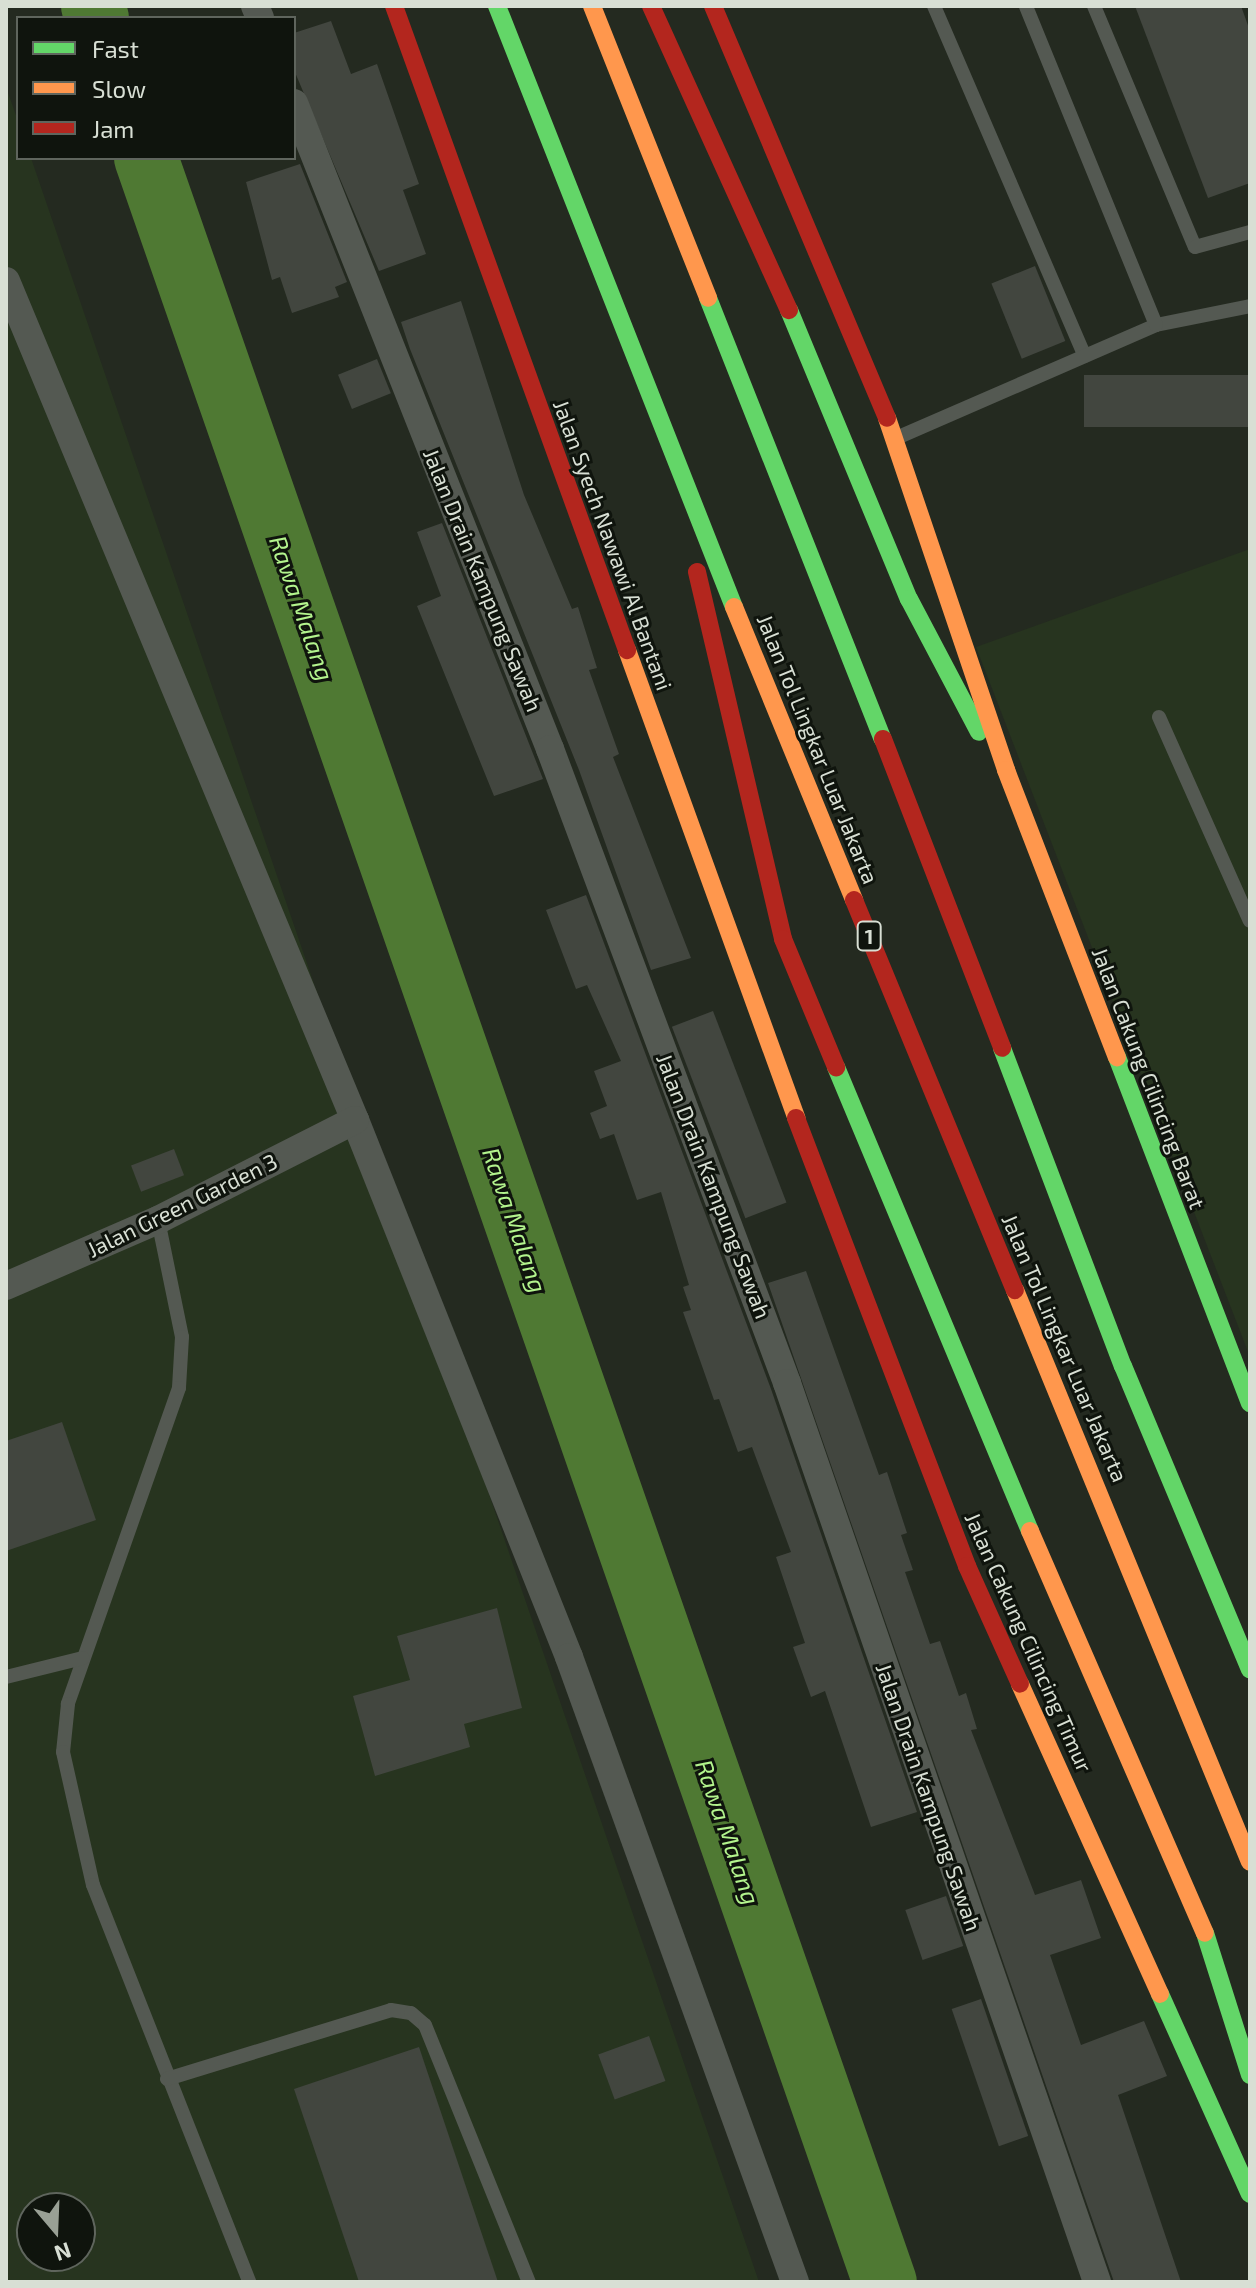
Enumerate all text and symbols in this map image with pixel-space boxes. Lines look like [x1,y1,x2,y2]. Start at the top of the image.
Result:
legend [16,16,296,160]
text: Fast [92,34,139,63]
text: Slow [92,74,146,103]
text: Jam [92,114,134,143]
street label: Jalan Syech Nawawi Al Bantani [548,396,678,694]
street label: Jalan Drain Kampung Sawah [418,445,548,715]
water label: Rawa Malang [264,532,340,684]
street label: Jalan Tol Lingkar Luar Jakarta [751,609,885,889]
road number: 1 [855,920,883,952]
street label: Jalan Cakung Cilincing Barat [1087,943,1211,1213]
street label: Jalan Drain Kampung Sawah [651,1050,777,1322]
water label: Rawa Malang [477,1144,553,1296]
street label: Jalan Green Garden 3 [83,1147,281,1263]
street label: Jalan Tol Lingkar Luar Jakarta [996,1209,1134,1487]
street label: Jalan Cakung Cilincing Timur [960,1508,1098,1776]
street label: Jalan Drain Kampung Sawah [871,1660,987,1934]
water label: Rawa Malang [690,1756,766,1908]
north arrow [16,2192,96,2272]
text: N [51,2238,75,2268]

